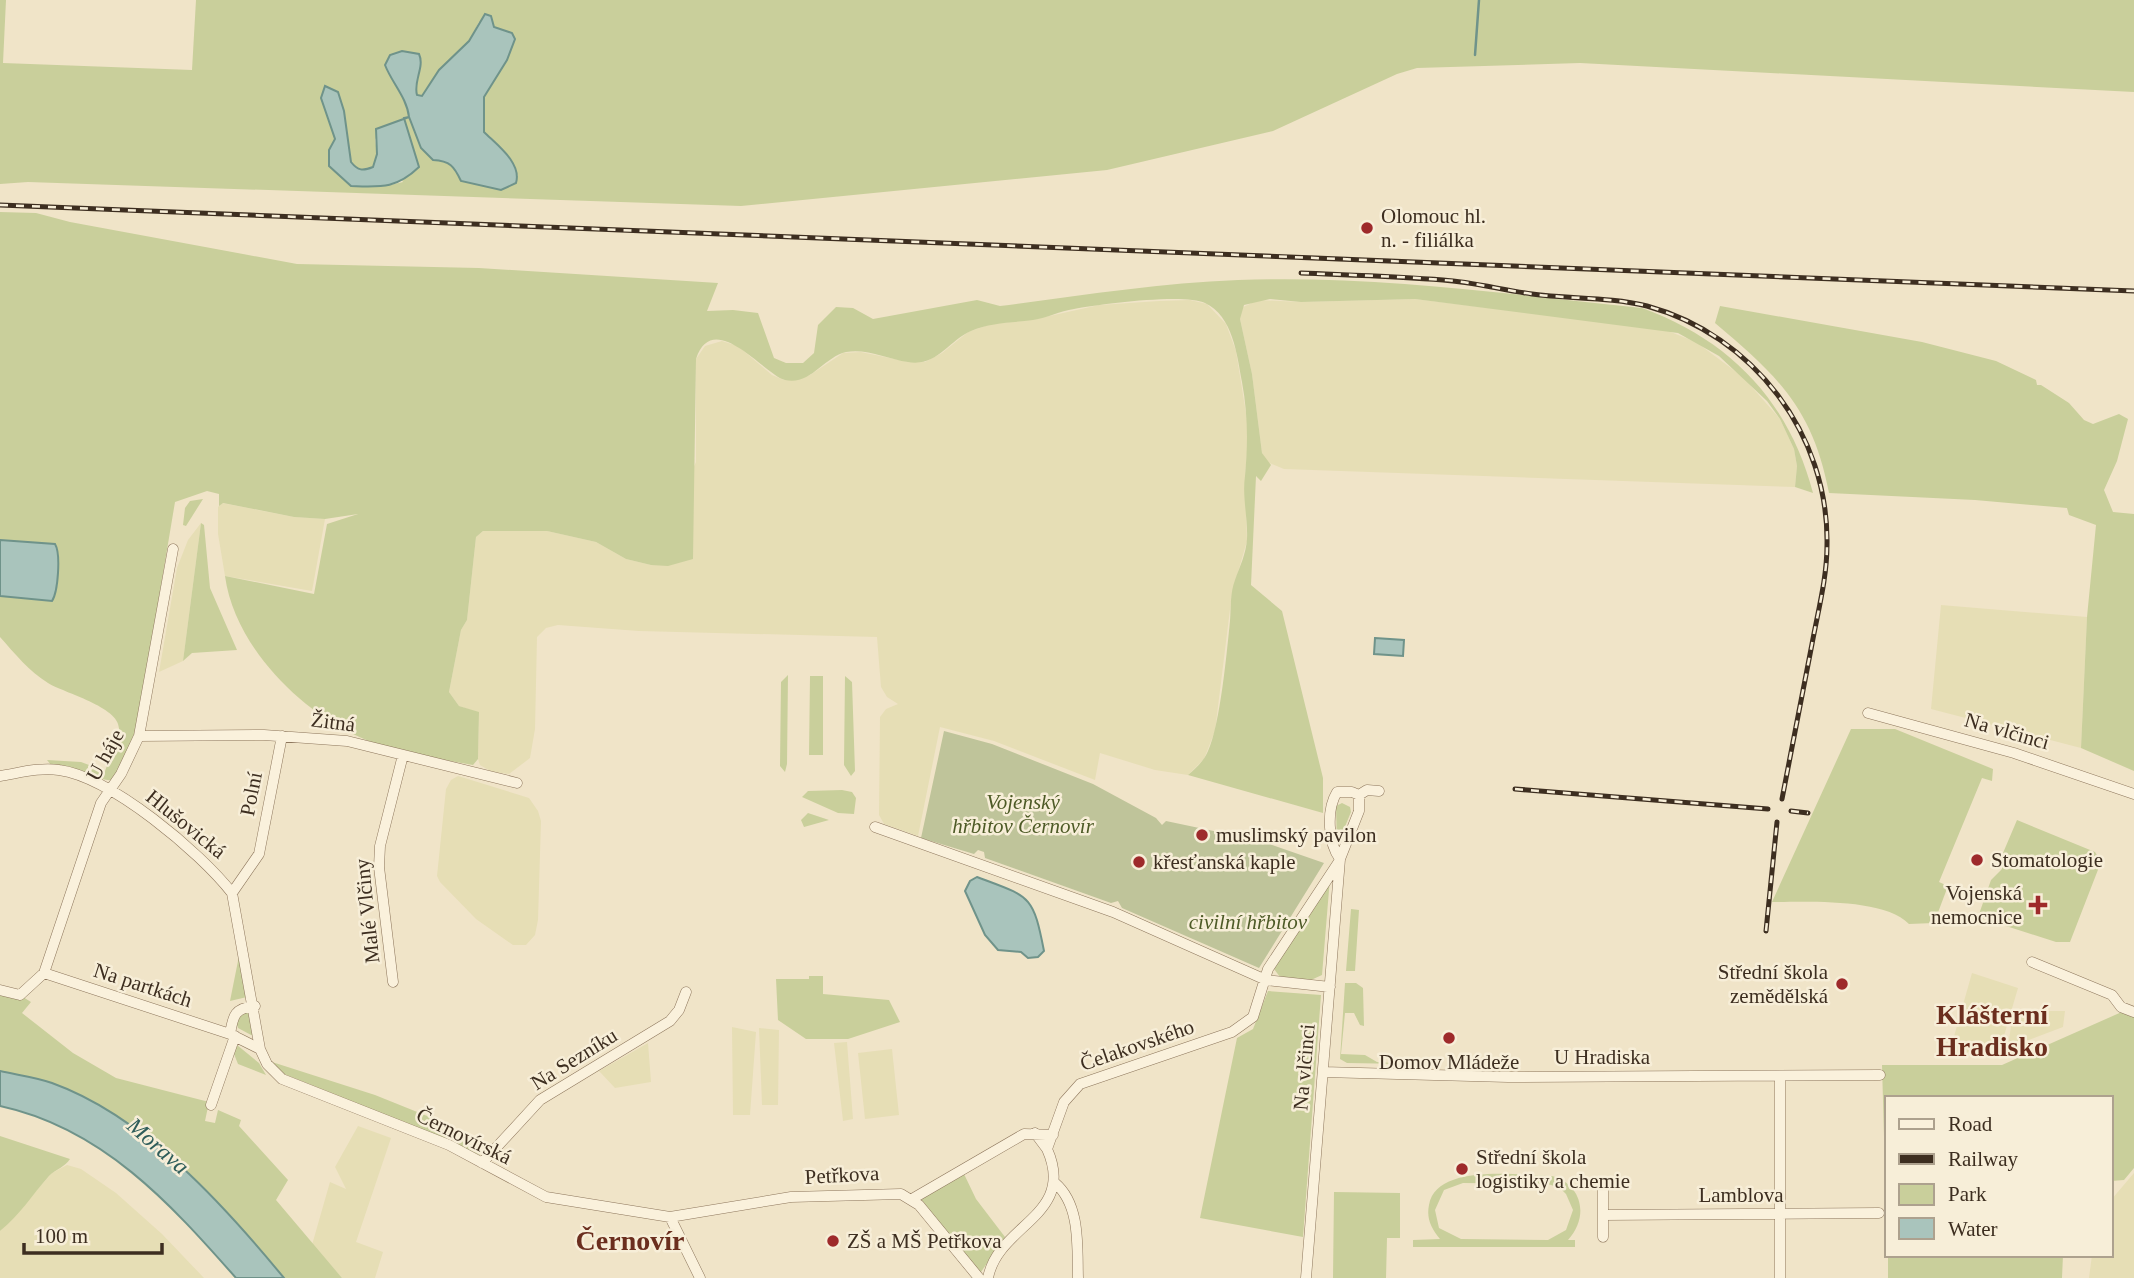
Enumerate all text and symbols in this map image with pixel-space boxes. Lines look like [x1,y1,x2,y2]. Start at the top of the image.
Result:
place label: Olomouc hl. n. - filiálka [1381,204,1486,252]
marker: Olomouc hl. n. - filiálka [1359,220,1375,236]
street label: Žitná [310,707,357,737]
street label: Na vlčinci [1962,707,2052,755]
street label: U háje [81,725,129,785]
street label: Polní [235,770,267,818]
street label: Hlušovická [141,785,231,864]
park label: Vojenský hřbitov Černovír [952,790,1095,838]
place label: muslimský pavilon [1216,823,1377,847]
marker: muslimský pavilon [1194,827,1210,843]
place label: Stomatologie [1991,848,2103,872]
place label: křesťanská kaple [1153,850,1296,874]
marker: Stomatologie [1969,852,1985,868]
marker: křesťanská kaple [1131,854,1147,870]
street label: Malé Vlčiny [350,857,384,965]
place label: Vojenská nemocnice [1931,881,2023,929]
marker: Vojenská nemocnice [2028,895,2048,915]
park label: civilní hřbitov [1189,910,1308,934]
street label: Na partkách [91,958,196,1012]
place label: Střední škola zemědělská [1718,960,1829,1008]
marker: Střední škola zemědělská [1834,976,1850,992]
district label: Klášterní Hradisko [1936,999,2049,1062]
street label: Čelakovského [1077,1014,1197,1076]
street label: Na Sezníku [526,1023,622,1095]
street label: Na vlčinci [1288,1023,1320,1111]
marker: Domov Mládeže [1441,1030,1457,1046]
street label: U Hradiska [1554,1045,1651,1069]
place label: Domov Mládeže [1379,1050,1519,1074]
legend [1885,1096,2113,1257]
street label: Černovírská [413,1103,516,1170]
water label: Morava [122,1112,194,1179]
text: Road [1948,1112,1993,1136]
place label: Střední škola logistiky a chemie [1476,1145,1630,1193]
text: Railway [1948,1147,2018,1171]
street label: Petřkova [804,1161,881,1189]
marker: Střední škola logistiky a chemie [1454,1161,1470,1177]
text: Park [1948,1182,1987,1206]
street label: Lamblova [1698,1183,1784,1207]
scale bar [24,1212,163,1256]
text: Water [1948,1217,1998,1241]
text: 100 m [35,1224,88,1248]
district label: Černovír [576,1225,684,1256]
place label: ZŠ a MŠ Petřkova [847,1229,1002,1253]
marker: ZŠ a MŠ Petřkova [825,1233,841,1249]

